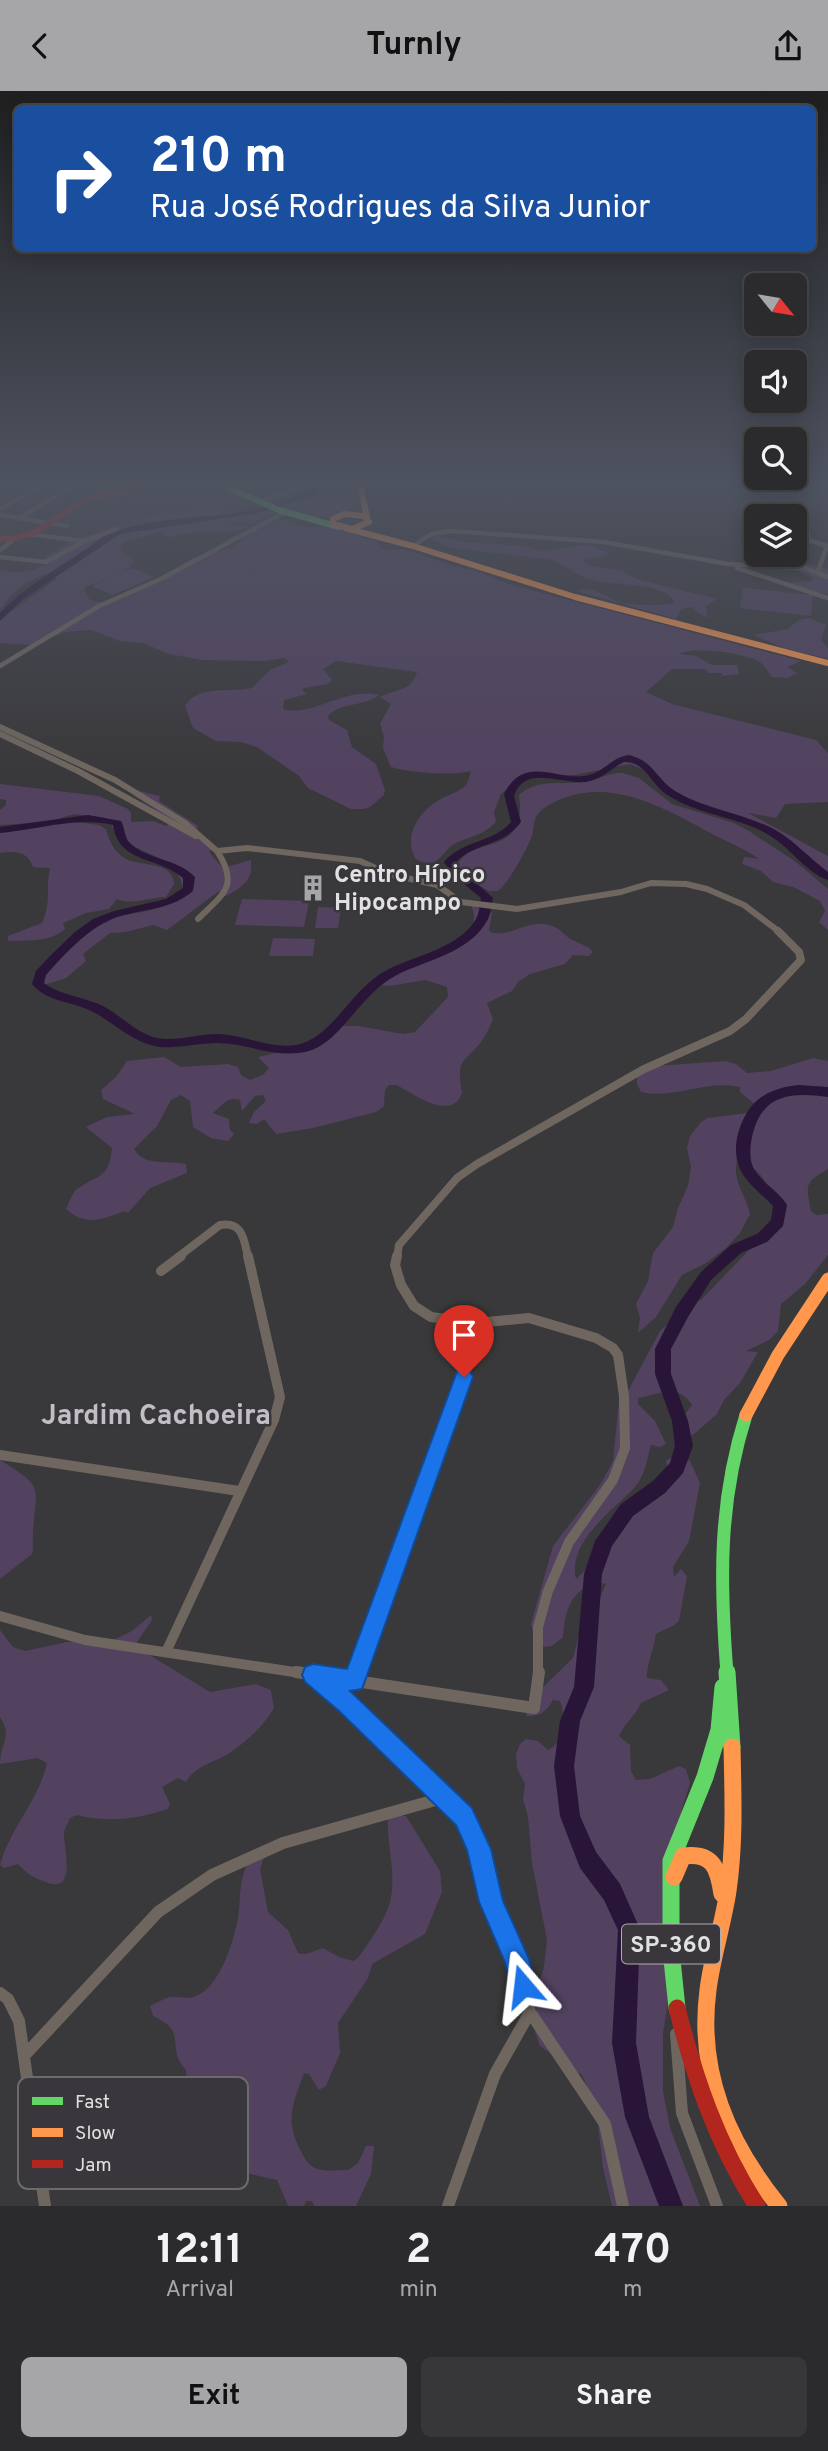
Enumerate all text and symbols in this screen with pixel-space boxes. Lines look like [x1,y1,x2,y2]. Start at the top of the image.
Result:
text: Turnly [366,26,462,66]
icon: back [21,27,59,65]
icon: share [769,27,807,65]
text: 210 m [150,128,287,190]
icon: right [35,133,126,224]
text: Rua José Rodrigues da Silva Junior [150,189,650,229]
north arrow [744,273,807,336]
map controls [744,273,807,567]
button: sound [744,350,807,413]
button: search [744,427,807,490]
button: layers [744,504,807,567]
place label: Centro Hípico Hipocampo [334,861,485,919]
building icon: Centro Hípico Hipocampo [298,873,328,903]
pin [434,1305,494,1377]
icon: arrive [445,1316,483,1354]
district label: Jardim Cachoeira [41,1399,271,1435]
road number: SP-360 [622,1925,720,1963]
position arrow [486,1949,560,2023]
legend [18,2077,248,2189]
text: Fast [75,2091,110,2115]
text: Slow [75,2122,115,2146]
text: Jam [75,2154,112,2178]
text: 12:11 [157,2225,243,2278]
text: 2 [406,2225,431,2278]
text: 470 [594,2225,671,2278]
text: Arrival [165,2276,234,2305]
text: min [399,2276,438,2305]
text: m [623,2276,643,2305]
button: Exit [21,2357,407,2437]
button: Share [421,2357,807,2437]

